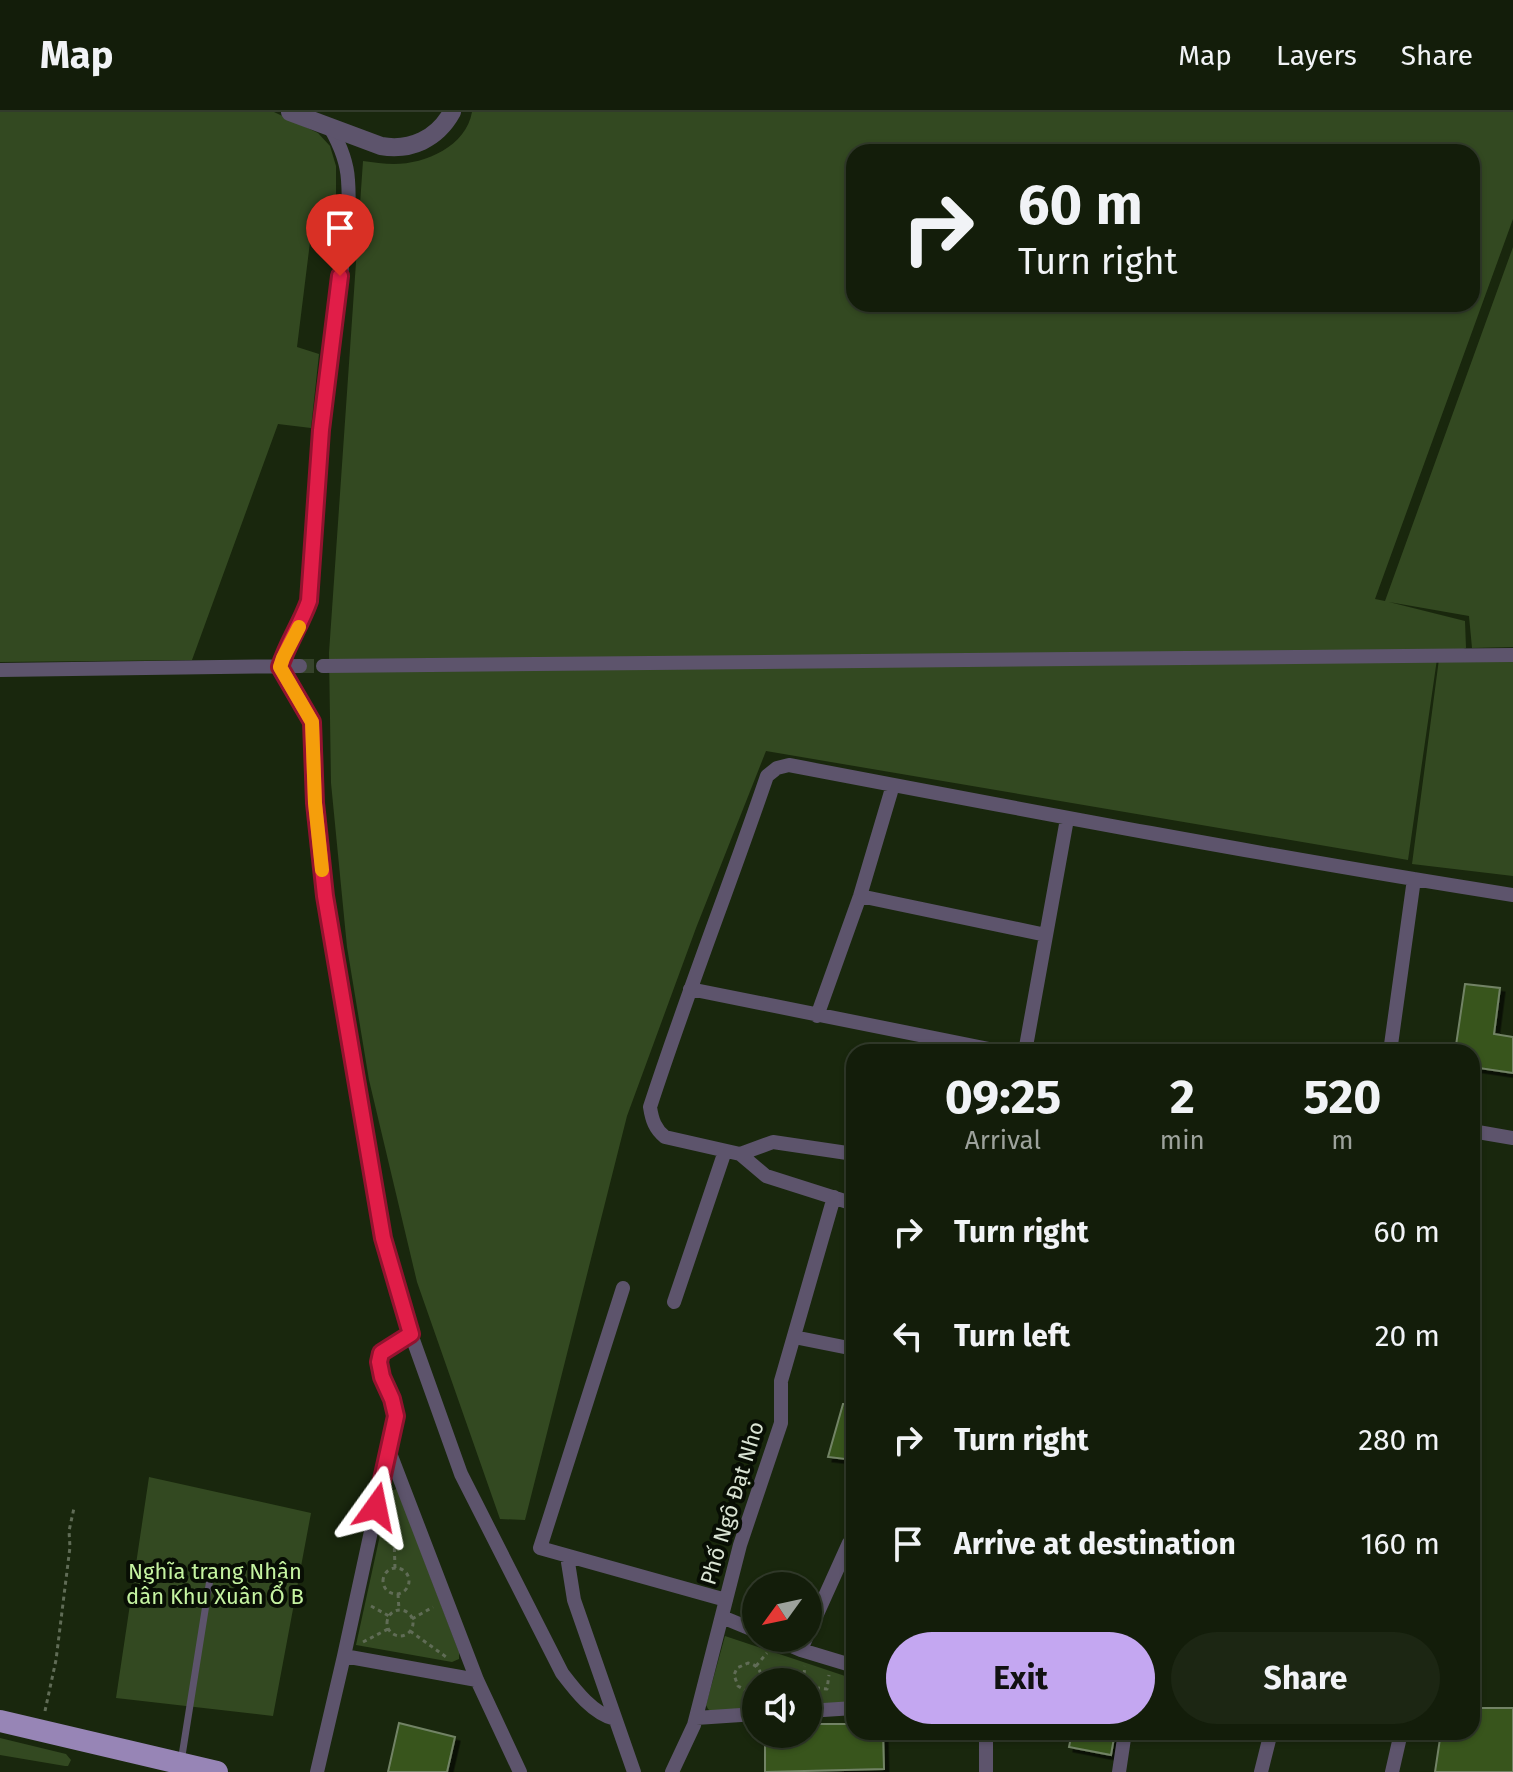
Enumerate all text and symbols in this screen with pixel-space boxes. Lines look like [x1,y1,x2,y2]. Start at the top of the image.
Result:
text: Map [40,32,113,78]
text: Map [1178,39,1232,72]
text: Layers [1276,39,1357,72]
text: Share [1401,39,1473,72]
text: 60 m [1018,172,1143,239]
icon: right [886,176,990,280]
pin [306,194,374,276]
icon: arrive [318,206,362,250]
text: Turn right [1018,240,1178,284]
text: 09:25 [945,1068,1061,1126]
text: 2 [1170,1068,1195,1126]
text: 520 [1303,1068,1381,1126]
text: Arrival [965,1125,1041,1156]
text: min [1160,1125,1205,1156]
text: m [1331,1125,1354,1156]
icon: right [886,1210,930,1254]
text: Turn right [954,1214,1089,1250]
text: 60 m [1374,1214,1440,1250]
icon: left [886,1314,930,1358]
text: Turn left [954,1318,1070,1354]
text: 20 m [1375,1318,1440,1354]
street label: Phố Ngô Đạt Nho [694,1418,770,1588]
icon: right [886,1418,930,1462]
text: Turn right [954,1422,1089,1458]
text: 280 m [1358,1422,1440,1458]
position arrow [334,1465,418,1549]
icon: arrive [886,1522,930,1566]
text: Arrive at destination [954,1526,1236,1562]
text: 160 m [1361,1526,1440,1562]
park label: Nghĩa trang Nhân dân Khu Xuân Ổ B [126,1558,304,1610]
north arrow [742,1572,822,1652]
map controls [742,1572,822,1748]
button: Exit [886,1632,1155,1724]
button: Share [1171,1632,1440,1724]
button: sound [742,1668,822,1748]

